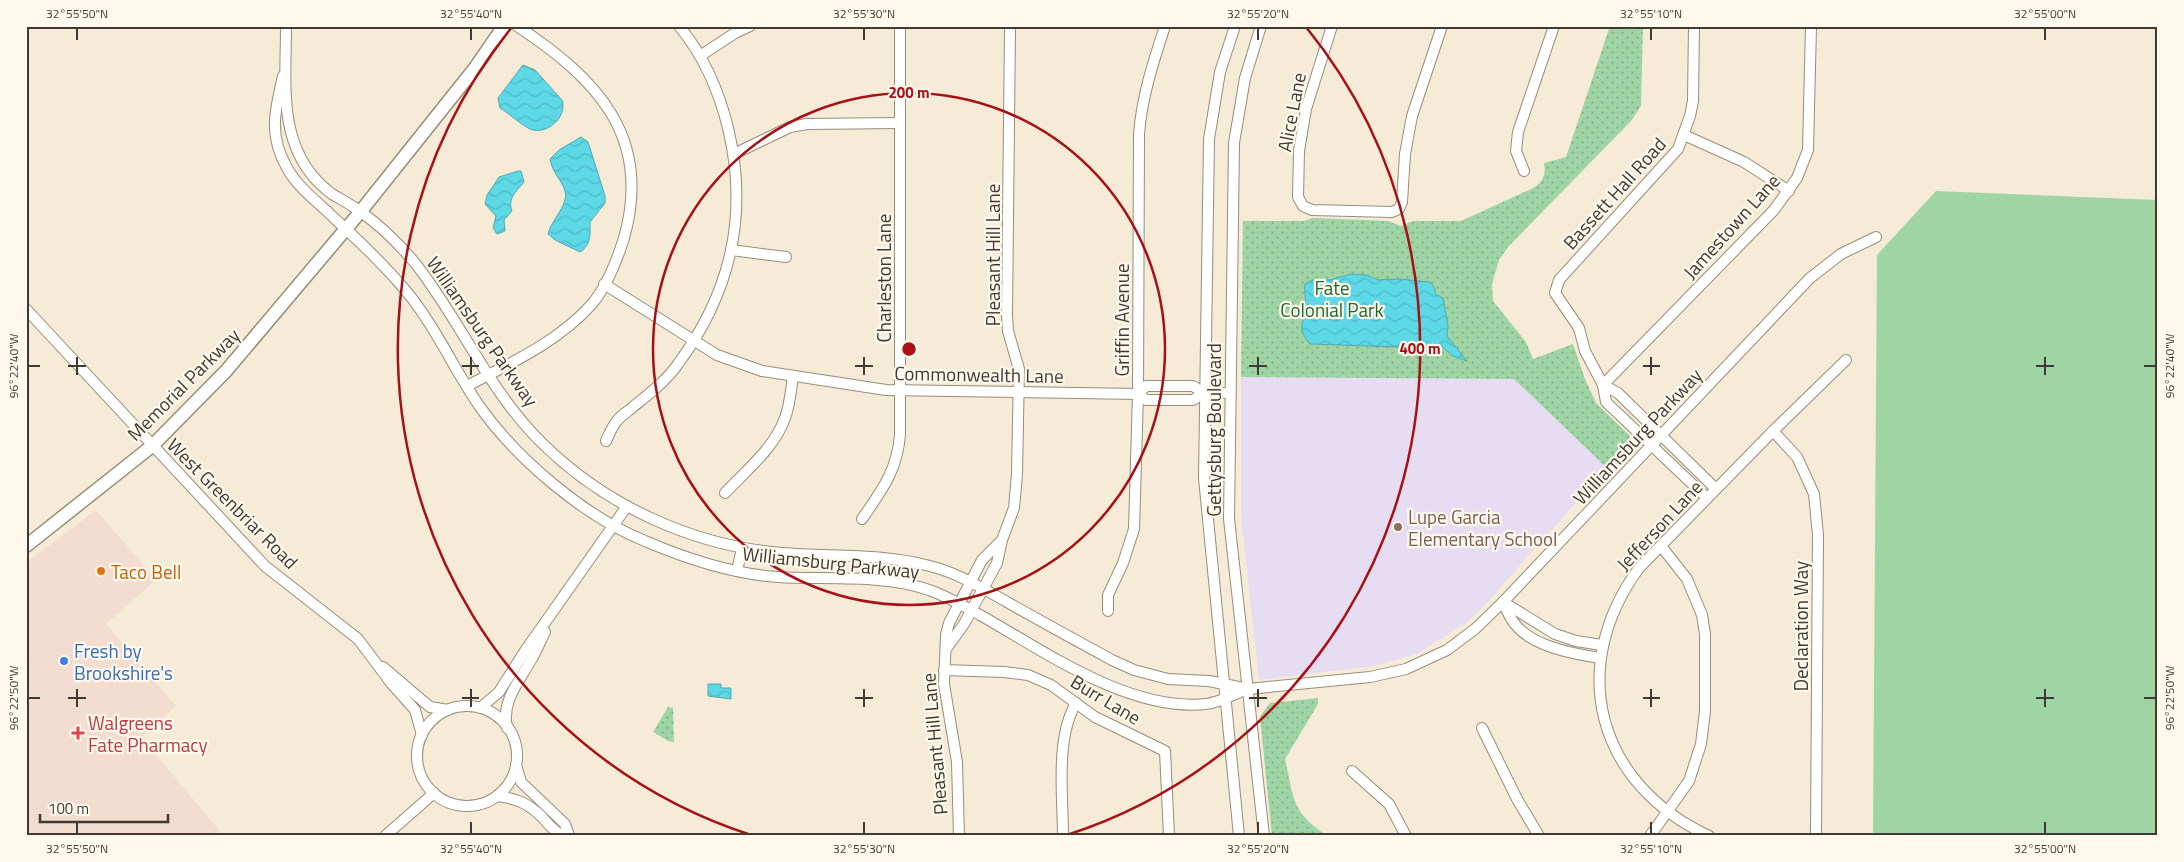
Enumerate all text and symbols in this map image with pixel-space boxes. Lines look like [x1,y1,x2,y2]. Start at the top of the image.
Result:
text: 32°55'50"N [46,4,108,23]
text: 32°55'40"N [440,4,502,23]
text: 32°55'30"N [833,4,895,23]
text: 32°55'20"N [1227,4,1289,23]
text: 32°55'10"N [1620,4,1682,23]
text: 32°55'00"N [2014,4,2076,23]
street label: Alice Lane [1269,70,1313,154]
text: 200 m [888,81,930,104]
street label: Bassett Hall Road [1556,130,1672,256]
street label: Jamestown Lane [1676,167,1786,285]
street label: Pleasant Hill Lane [978,184,1007,326]
street label: Charleston Lane [869,214,898,342]
street label: Williamsburg Parkway [420,250,546,412]
street label: Griffin Avenue [1107,264,1136,377]
park label: Fate Colonial Park [1280,273,1384,324]
street label: Memorial Parkway [120,321,246,447]
text: 96°22'40"W [4,333,23,398]
text: 96°22'40"W [2160,333,2179,398]
text: 400 m [1399,337,1441,360]
centre of rings [900,340,918,358]
street label: Gettysburg Boulevard [1199,343,1228,517]
street label: Commonwealth Lane [894,358,1064,390]
street label: Williamsburg Parkway [1566,361,1708,511]
street label: West Greenbriar Road [161,431,305,575]
street label: Jefferson Lane [1609,473,1709,577]
place label: Lupe Garcia Elementary School [1408,502,1557,553]
marker: Lupe Garcia Elementary School [1392,521,1404,533]
street label: Williamsburg Parkway [741,538,921,586]
place label: Taco Bell [111,557,181,586]
street label: Declaration Way [1786,561,1815,691]
marker: Taco Bell [95,565,107,577]
place label: Fresh by Brookshire's [74,636,173,687]
marker: Fresh by Brookshire's [58,655,70,667]
text: 96°22'50"W [4,665,23,730]
text: 96°22'50"W [2160,665,2179,730]
street label: Burr Lane [1065,667,1147,731]
street label: Pleasant Hill Lane [913,672,955,816]
place label: Walgreens Fate Pharmacy [88,708,208,759]
marker: Walgreens Fate Pharmacy [72,727,84,739]
scale bar [40,792,168,824]
text: 100 m [48,797,89,820]
text: 32°55'50"N [46,839,108,858]
text: 32°55'40"N [440,839,502,858]
text: 32°55'30"N [833,839,895,858]
text: 32°55'20"N [1227,839,1289,858]
text: 32°55'10"N [1620,839,1682,858]
text: 32°55'00"N [2014,839,2076,858]

